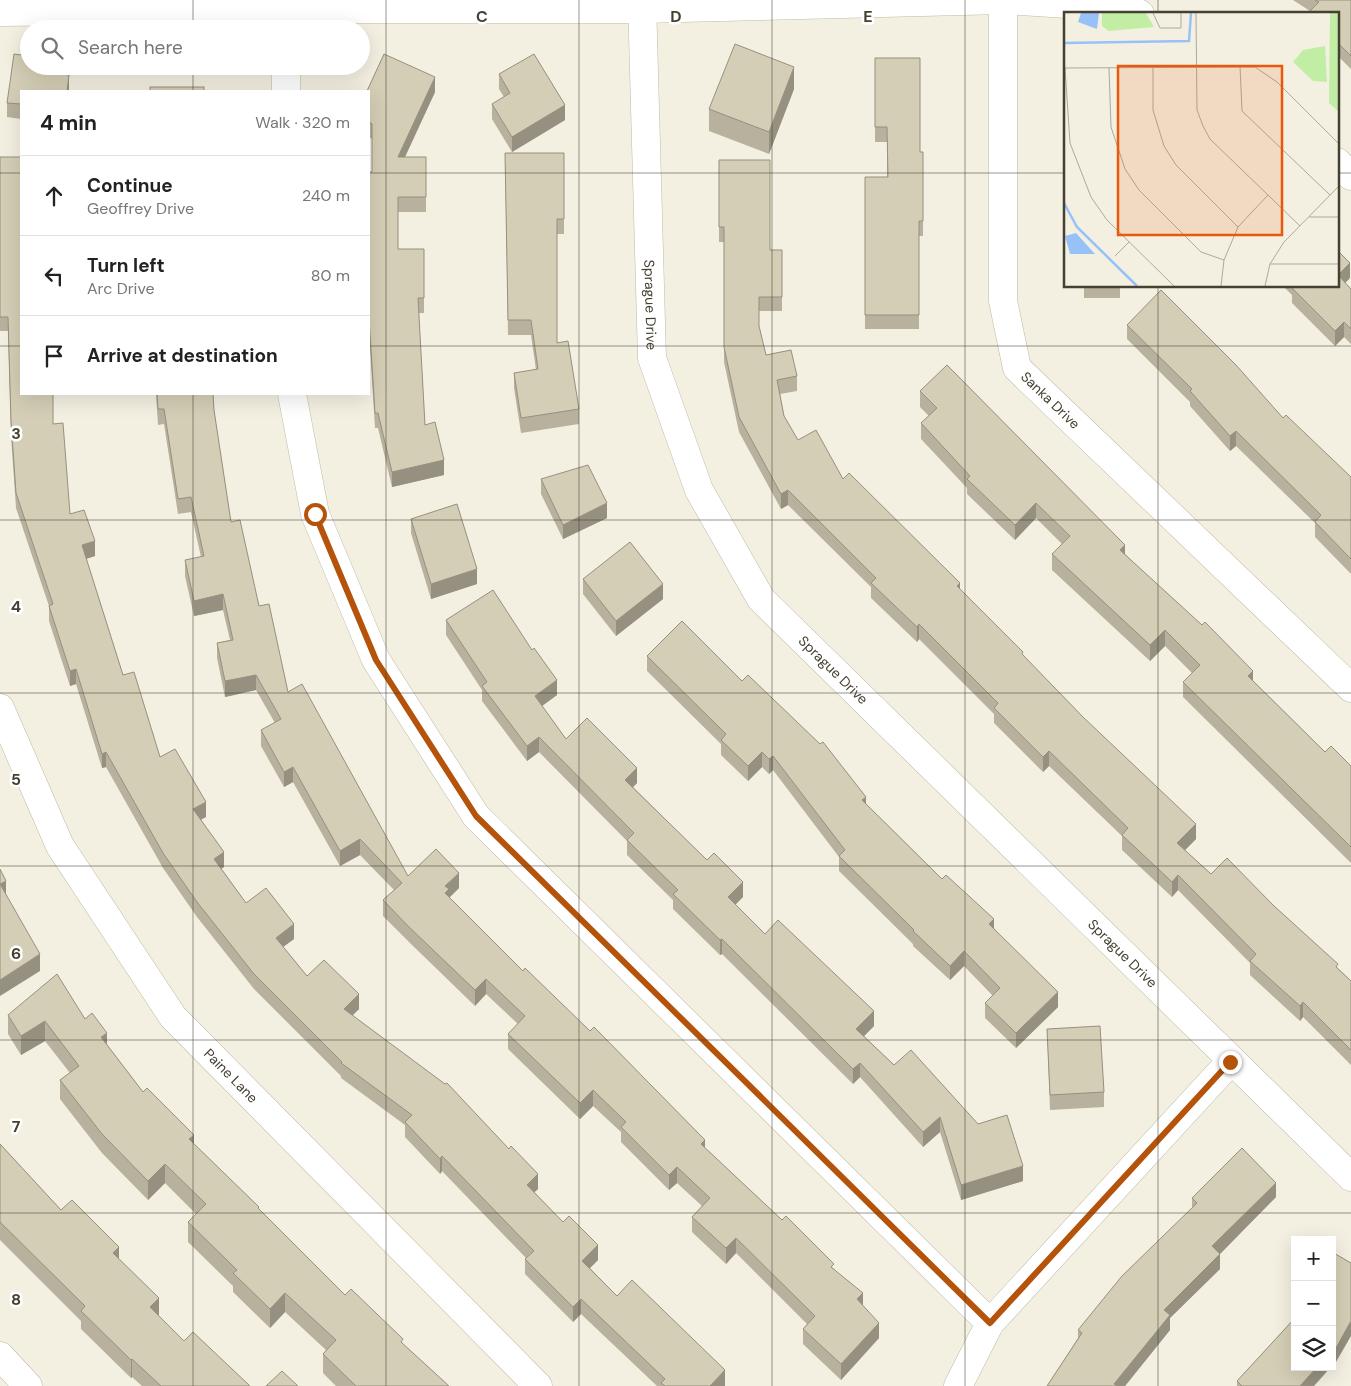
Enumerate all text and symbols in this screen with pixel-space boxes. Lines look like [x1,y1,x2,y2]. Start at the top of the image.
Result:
text: C [476,6,488,27]
text: D [670,6,682,27]
text: E [863,6,873,27]
inset map [1064,12,1338,288]
search box [20,20,370,75]
icon: search [38,34,66,62]
text: Search here [78,35,183,60]
text: 4 min [40,109,97,137]
text: Walk · 320 m [255,112,350,133]
text: Continue [87,173,173,198]
icon: ahead [40,182,68,210]
text: 240 m [302,185,350,206]
text: Geoffrey Drive [87,198,194,219]
text: Turn left [87,253,165,278]
street label: Sprague Drive [640,259,661,350]
icon: left [40,262,68,290]
text: 80 m [311,265,350,286]
text: Arc Drive [87,278,155,299]
icon: arrive [40,342,68,370]
text: Arrive at destination [87,343,278,368]
street label: Sanka Drive [1017,368,1084,433]
text: 3 [11,423,21,444]
route start [304,503,327,526]
text: 4 [11,596,21,617]
street label: Sprague Drive [795,632,872,708]
text: 5 [11,769,21,790]
street label: Sprague Drive [1084,915,1161,991]
text: 6 [11,943,21,964]
street label: Paine Lane [200,1045,262,1107]
route end [1219,1051,1242,1074]
text: 7 [12,1116,21,1137]
map controls [1291,1236,1336,1371]
button: + [1291,1236,1336,1281]
button: − [1291,1281,1336,1326]
text: 8 [11,1289,21,1310]
button: layers [1291,1326,1336,1371]

